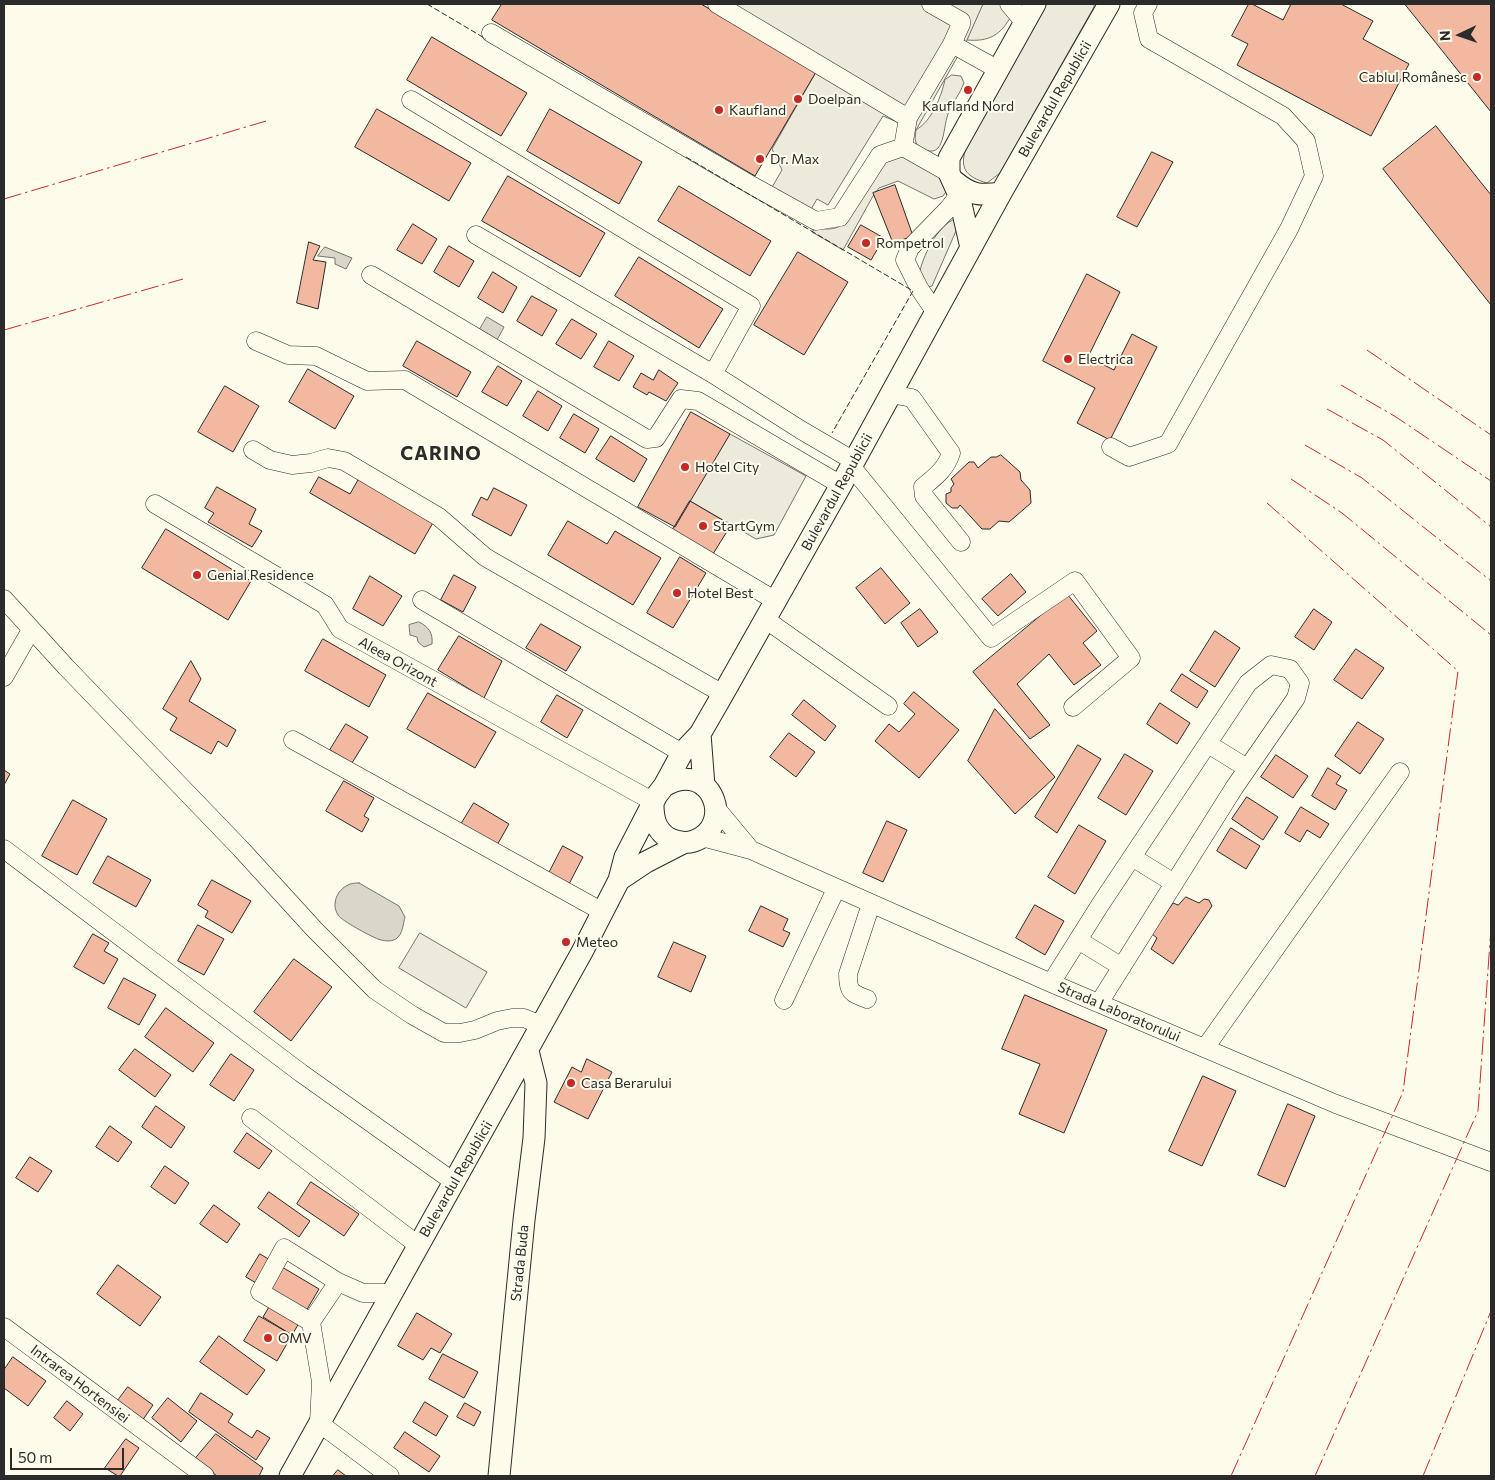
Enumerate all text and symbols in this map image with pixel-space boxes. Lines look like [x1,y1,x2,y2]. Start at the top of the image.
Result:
north arrow [1435,10,1485,60]
text: N [1436,30,1453,41]
street label: Bulevardul Republicii [1015,38,1095,160]
place label: Cablul Românesc [1359,69,1467,85]
marker: Cablul Românesc [1471,71,1483,83]
marker: Kaufland Nord [962,84,974,96]
place label: Doelpan [808,91,861,107]
marker: Doelpan [792,93,804,105]
place label: Kaufland Nord [922,98,1014,114]
place label: Kaufland [729,102,786,118]
marker: Kaufland [713,104,725,116]
place label: Dr. Max [770,151,819,167]
marker: Dr. Max [754,153,766,165]
place label: Rompetrol [876,235,944,251]
marker: Rompetrol [860,237,872,249]
place label: Electrica [1078,351,1133,367]
marker: Electrica [1062,353,1074,365]
street label: Bulevardul Republicii [798,430,876,554]
district label: CARINO [400,443,482,465]
place label: Hotel City [695,459,759,475]
marker: Hotel City [679,461,691,473]
place label: StartGym [713,518,775,534]
marker: StartGym [697,520,709,532]
place label: Genial Residence [207,567,314,583]
marker: Genial Residence [191,569,203,581]
place label: Hotel Best [687,585,754,601]
marker: Hotel Best [671,587,683,599]
street label: Aleea Orizont [356,633,440,691]
place label: Meteo [576,934,618,950]
marker: Meteo [560,936,572,948]
street label: Strada Laboratorului [1055,979,1183,1045]
place label: Casa Berarului [581,1075,672,1091]
marker: Casa Berarului [565,1077,577,1089]
street label: Bulevardul Republicii [416,1118,496,1240]
street label: Strada Buda [508,1224,532,1302]
place label: OMV [278,1330,312,1346]
marker: OMV [262,1332,274,1344]
street label: Intrarea Hortensiei [27,1341,133,1427]
scale bar [12,1438,126,1470]
text: 50 m [18,1448,52,1466]

